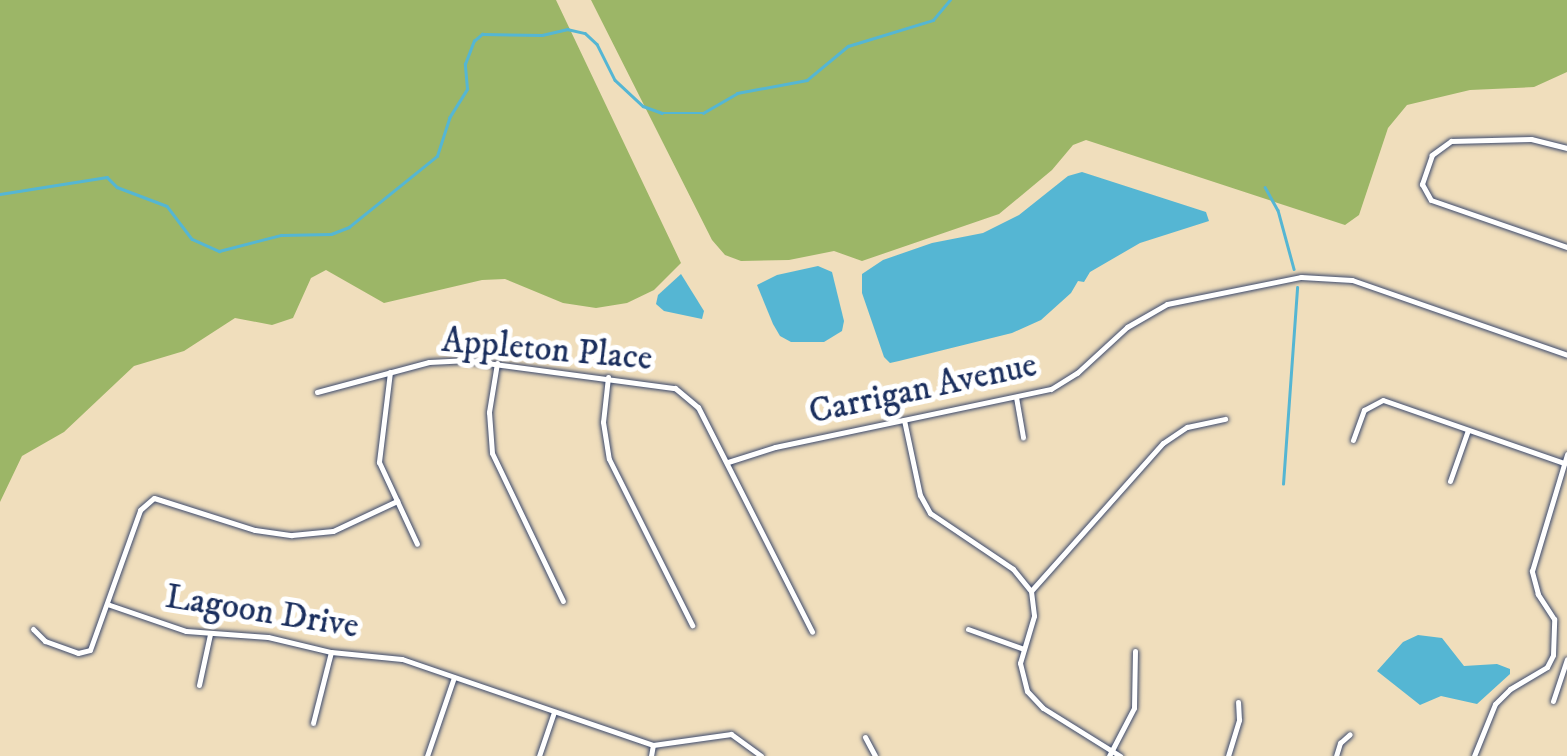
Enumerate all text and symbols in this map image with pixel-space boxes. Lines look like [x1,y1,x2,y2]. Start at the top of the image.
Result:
street label: Appleton Place [440,320,654,380]
street label: Carrigan Avenue [805,344,1041,434]
street label: Lagoon Drive [162,576,362,648]

